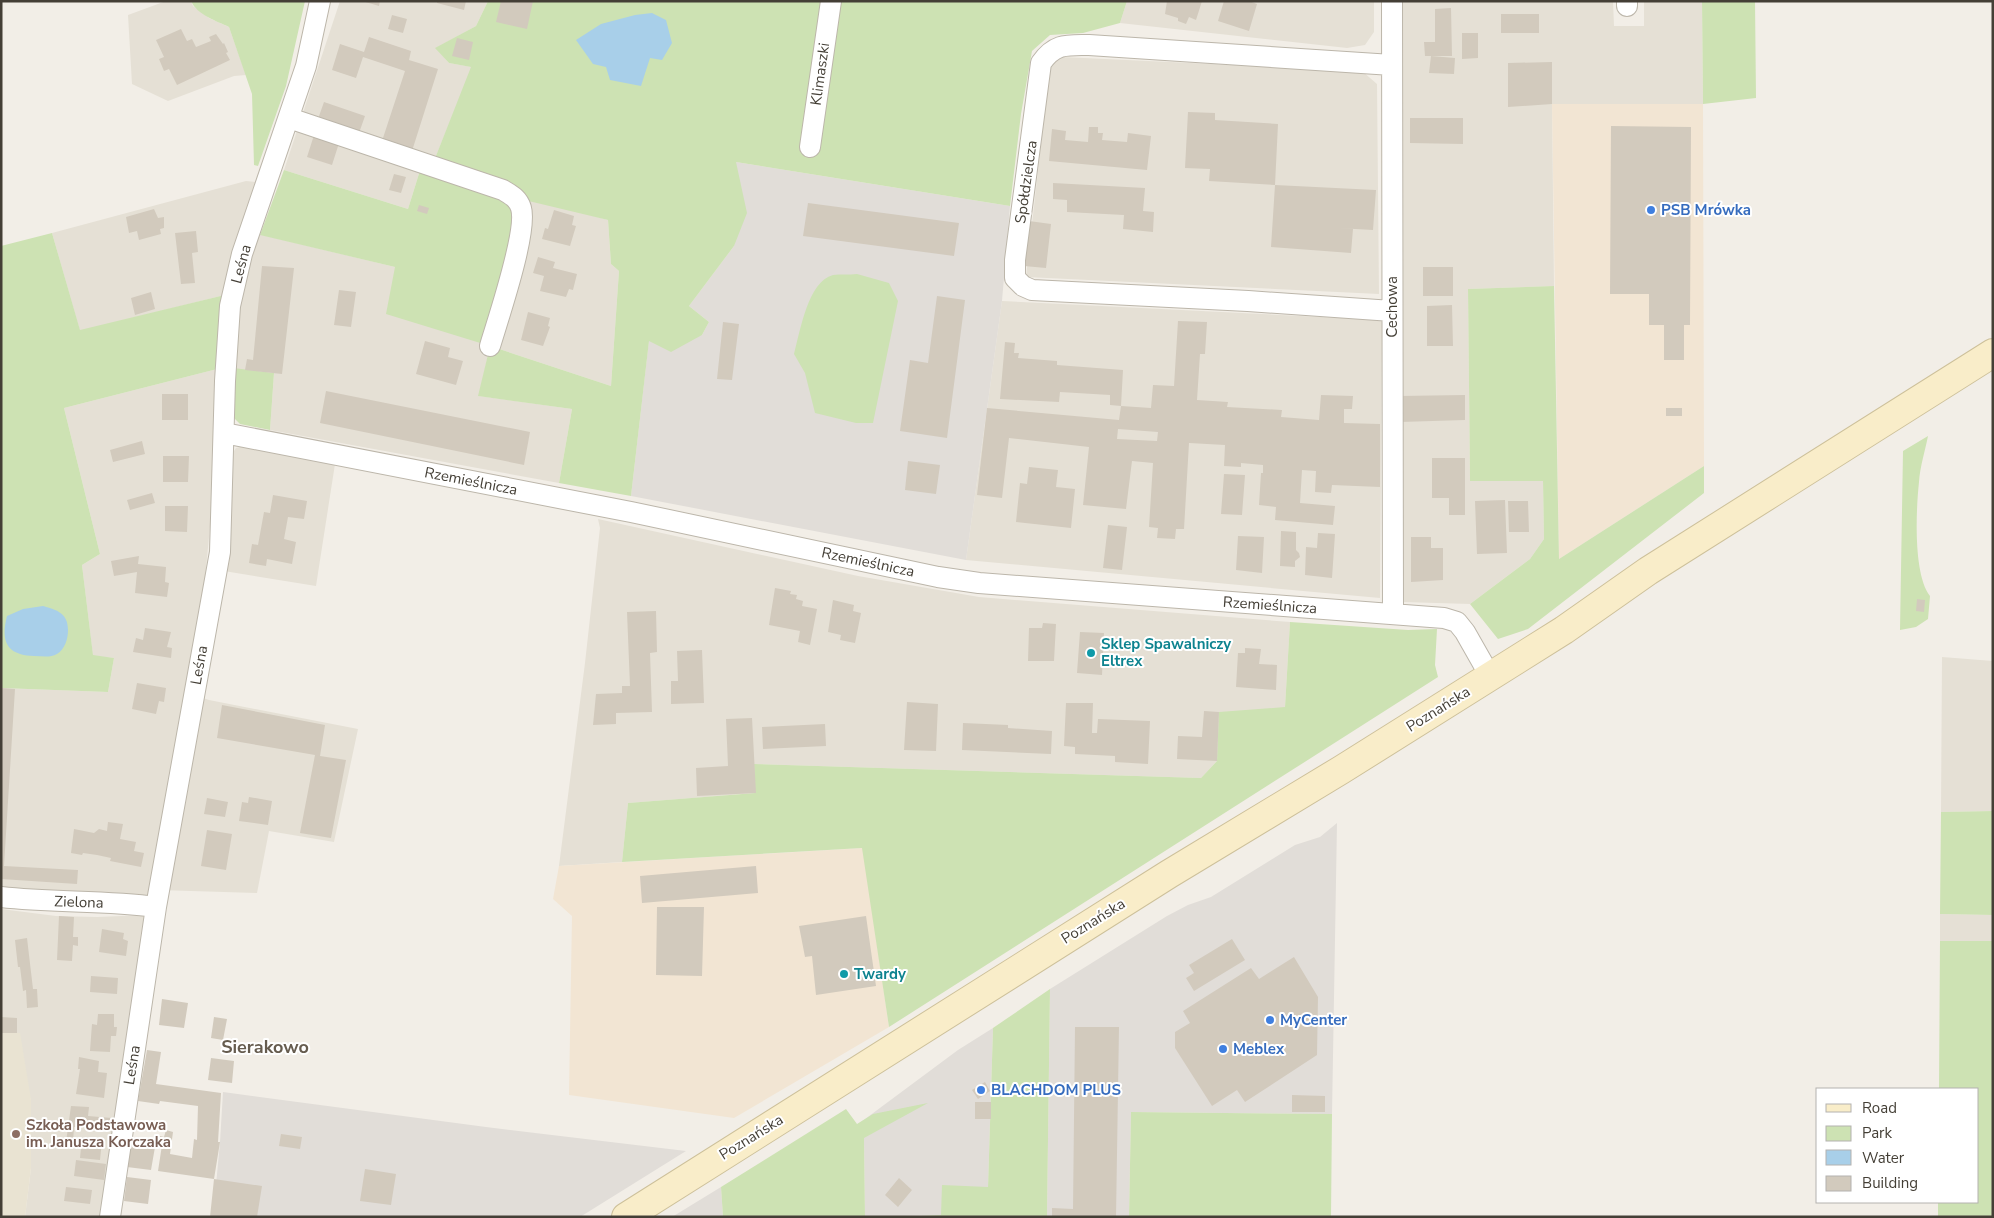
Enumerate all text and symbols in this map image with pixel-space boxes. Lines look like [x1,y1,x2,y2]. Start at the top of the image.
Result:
street label: Klimaszki [806,41,834,107]
street label: Spółdzielcza [1010,139,1042,225]
place label: PSB Mrówka [1661,200,1751,220]
marker: PSB Mrówka [1645,204,1657,216]
street label: Leśna [226,242,256,286]
street label: Cechowa [1382,276,1402,338]
street label: Rzemieślnicza [423,462,519,500]
street label: Rzemieślnicza [820,542,916,582]
street label: Rzemieślnicza [1222,592,1318,618]
place label: Sklep Spawalniczy Eltrex [1101,634,1231,671]
street label: Leśna [186,644,212,686]
marker: Sklep Spawalniczy Eltrex [1085,647,1097,659]
street label: Poznańska [1402,681,1474,737]
street label: Zielona [54,891,104,913]
street label: Poznańska [1057,893,1129,949]
place label: Twardy [854,964,906,984]
marker: Twardy [838,968,850,980]
place label: MyCenter [1280,1010,1347,1030]
marker: MyCenter [1264,1014,1276,1026]
district label: Sierakowo [221,1035,309,1059]
place label: Meblex [1233,1039,1285,1059]
marker: Meblex [1217,1043,1229,1055]
street label: Leśna [119,1044,145,1086]
place label: BLACHDOM PLUS [991,1080,1121,1100]
marker: BLACHDOM PLUS [975,1084,987,1096]
legend [1816,1088,1979,1203]
text: Road [1862,1098,1897,1118]
street label: Poznańska [715,1109,787,1165]
place label: Szkoła Podstawowa im. Janusza Korczaka [26,1115,171,1152]
text: Park [1862,1123,1892,1143]
marker: Szkoła Podstawowa im. Janusza Korczaka [10,1128,22,1140]
text: Water [1862,1148,1905,1168]
text: Building [1862,1173,1918,1193]

